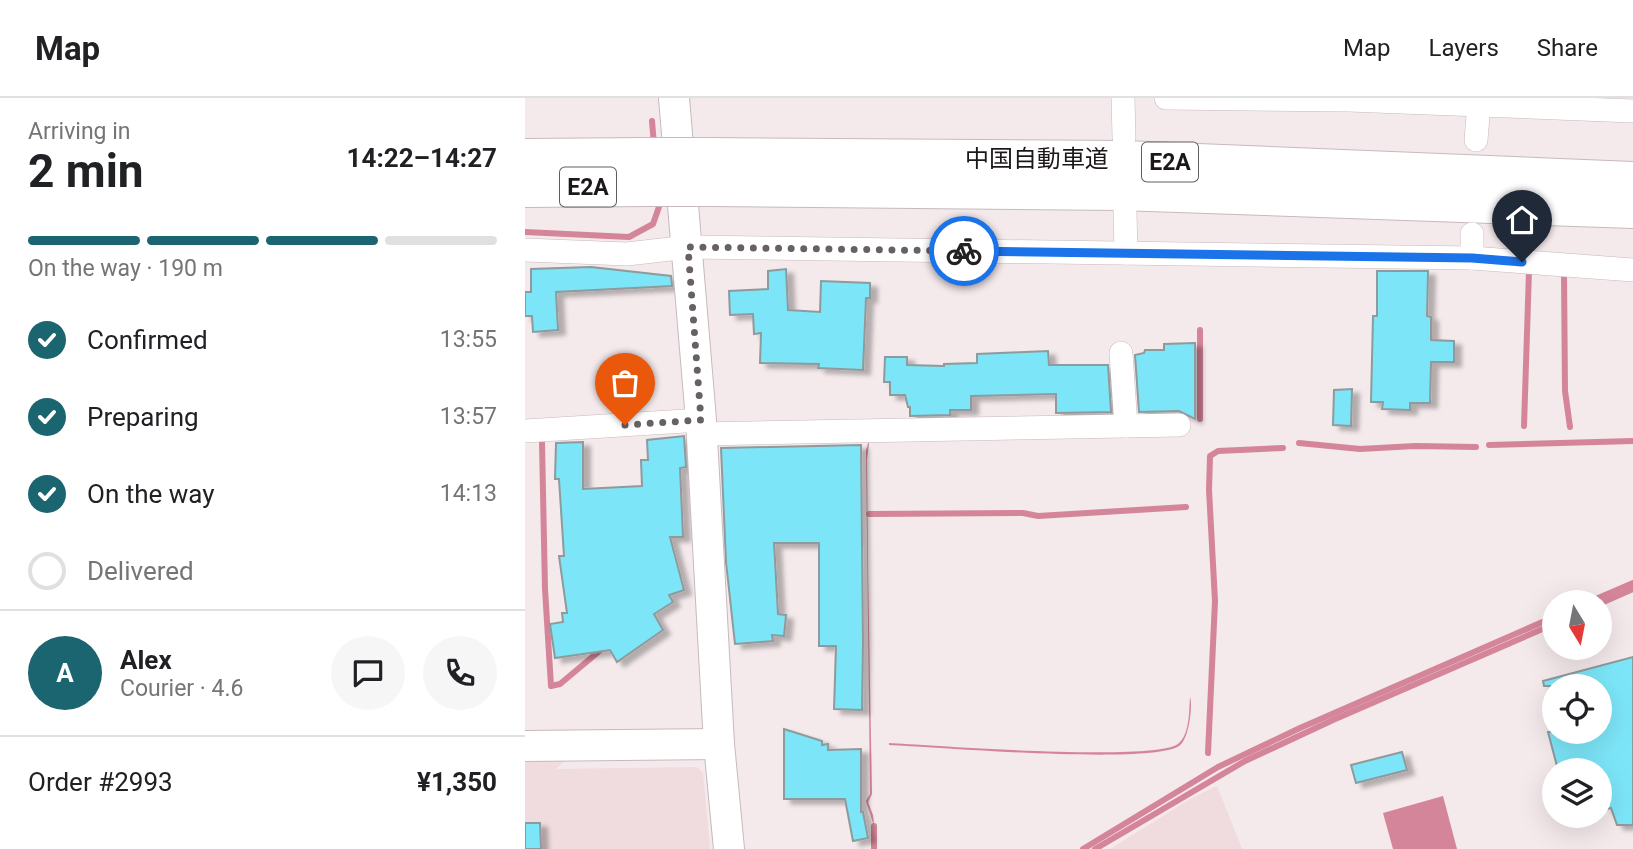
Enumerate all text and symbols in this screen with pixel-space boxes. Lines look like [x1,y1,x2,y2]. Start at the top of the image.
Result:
text: Map [35,29,100,68]
text: Map [1343,34,1391,62]
text: Layers [1429,34,1499,62]
text: Share [1537,34,1598,62]
text: Arriving in [28,118,131,145]
road number: E2A [1142,142,1198,181]
text: 14:22–14:27 [347,143,497,173]
text: 2 min [28,144,144,198]
street label: 中国自動車道 [965,145,1109,173]
road number: E2A [560,167,616,206]
pin [1492,190,1552,262]
icon: home [1503,201,1541,239]
courier [929,216,999,286]
icon: bike [945,232,983,270]
text: On the way · 190 m [28,255,223,282]
icon: check [28,321,66,359]
text: Confirmed [87,325,208,355]
text: 13:55 [440,326,497,353]
pin [595,353,655,425]
icon: bag [606,364,644,402]
icon: check [28,398,66,436]
text: Preparing [87,402,199,432]
text: 13:57 [440,403,497,430]
icon: check [28,475,66,513]
text: On the way [87,479,215,509]
text: 14:13 [440,480,497,507]
text: Delivered [87,556,194,586]
north arrow [1542,590,1612,660]
map controls [1542,590,1612,828]
button: chat [331,636,405,710]
button: phone [423,636,497,710]
text: Alex [120,645,172,675]
text: A [56,658,74,688]
button: locate [1542,674,1612,744]
text: Courier · 4.6 [120,675,243,702]
button: layers [1542,758,1612,828]
text: Order #2993 [28,767,173,797]
text: ¥1,350 [417,767,497,797]

